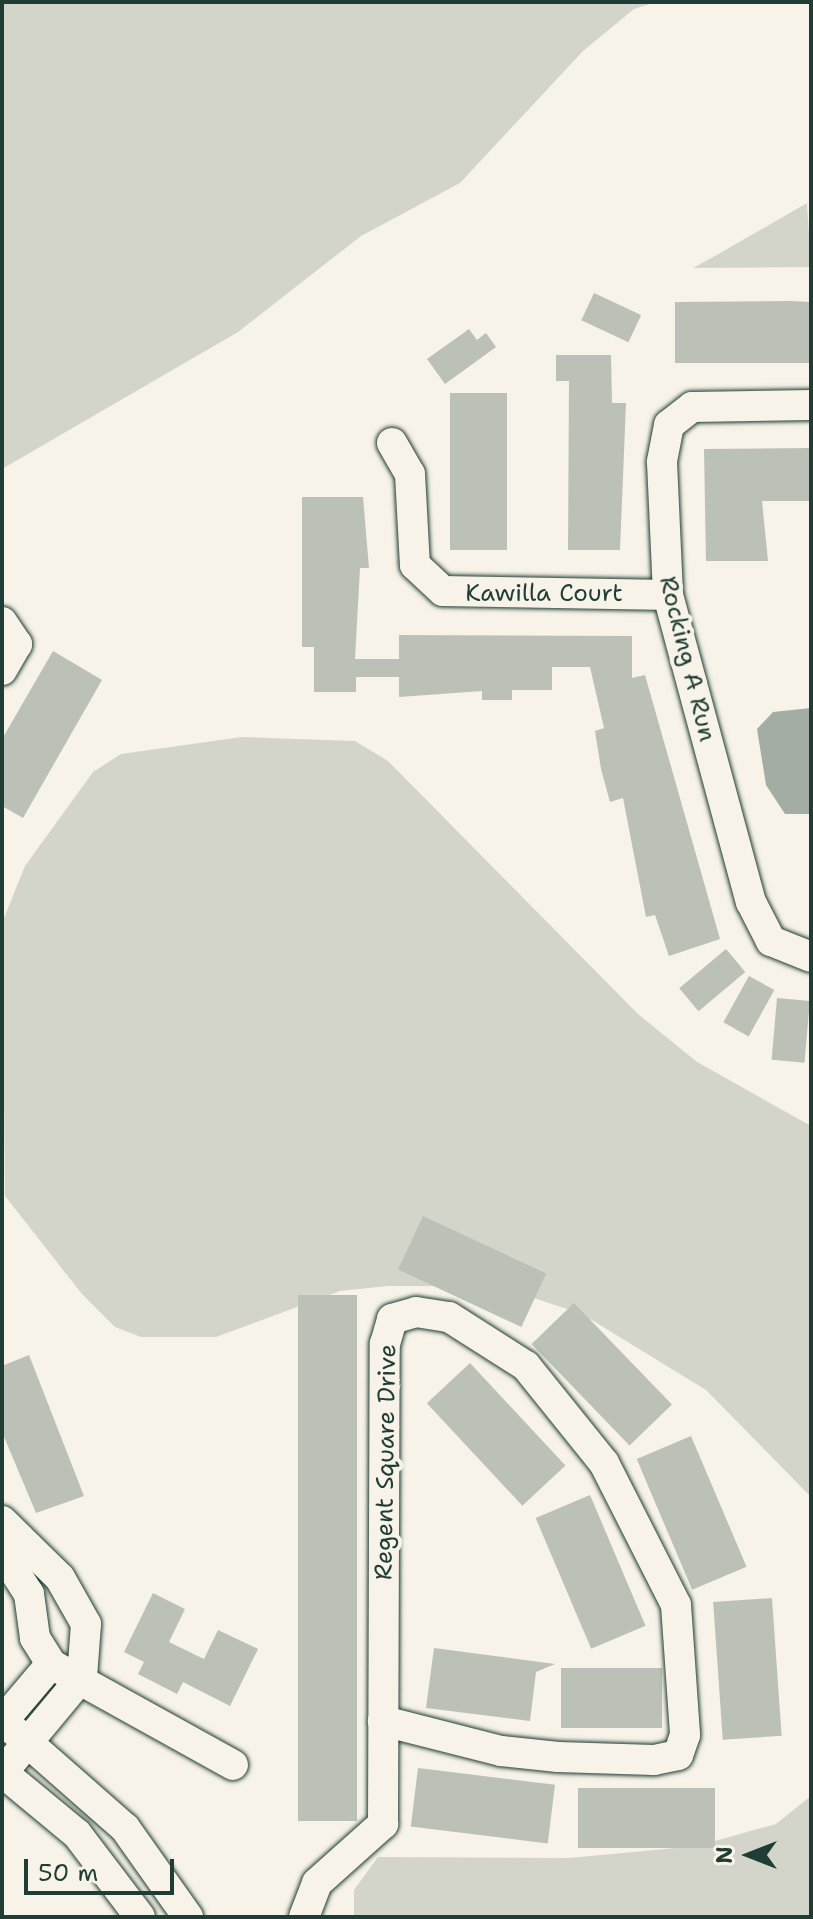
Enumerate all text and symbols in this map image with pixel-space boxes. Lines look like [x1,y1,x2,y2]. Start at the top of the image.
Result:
street label: Rocking A Run [653,573,721,745]
street label: Kawilla Court [465,580,623,608]
street label: Regent Square Drive [370,1344,402,1580]
north arrow [709,1815,789,1895]
scale bar [28,1843,178,1893]
text: N [710,1846,739,1864]
text: 50 m [38,1857,98,1889]

